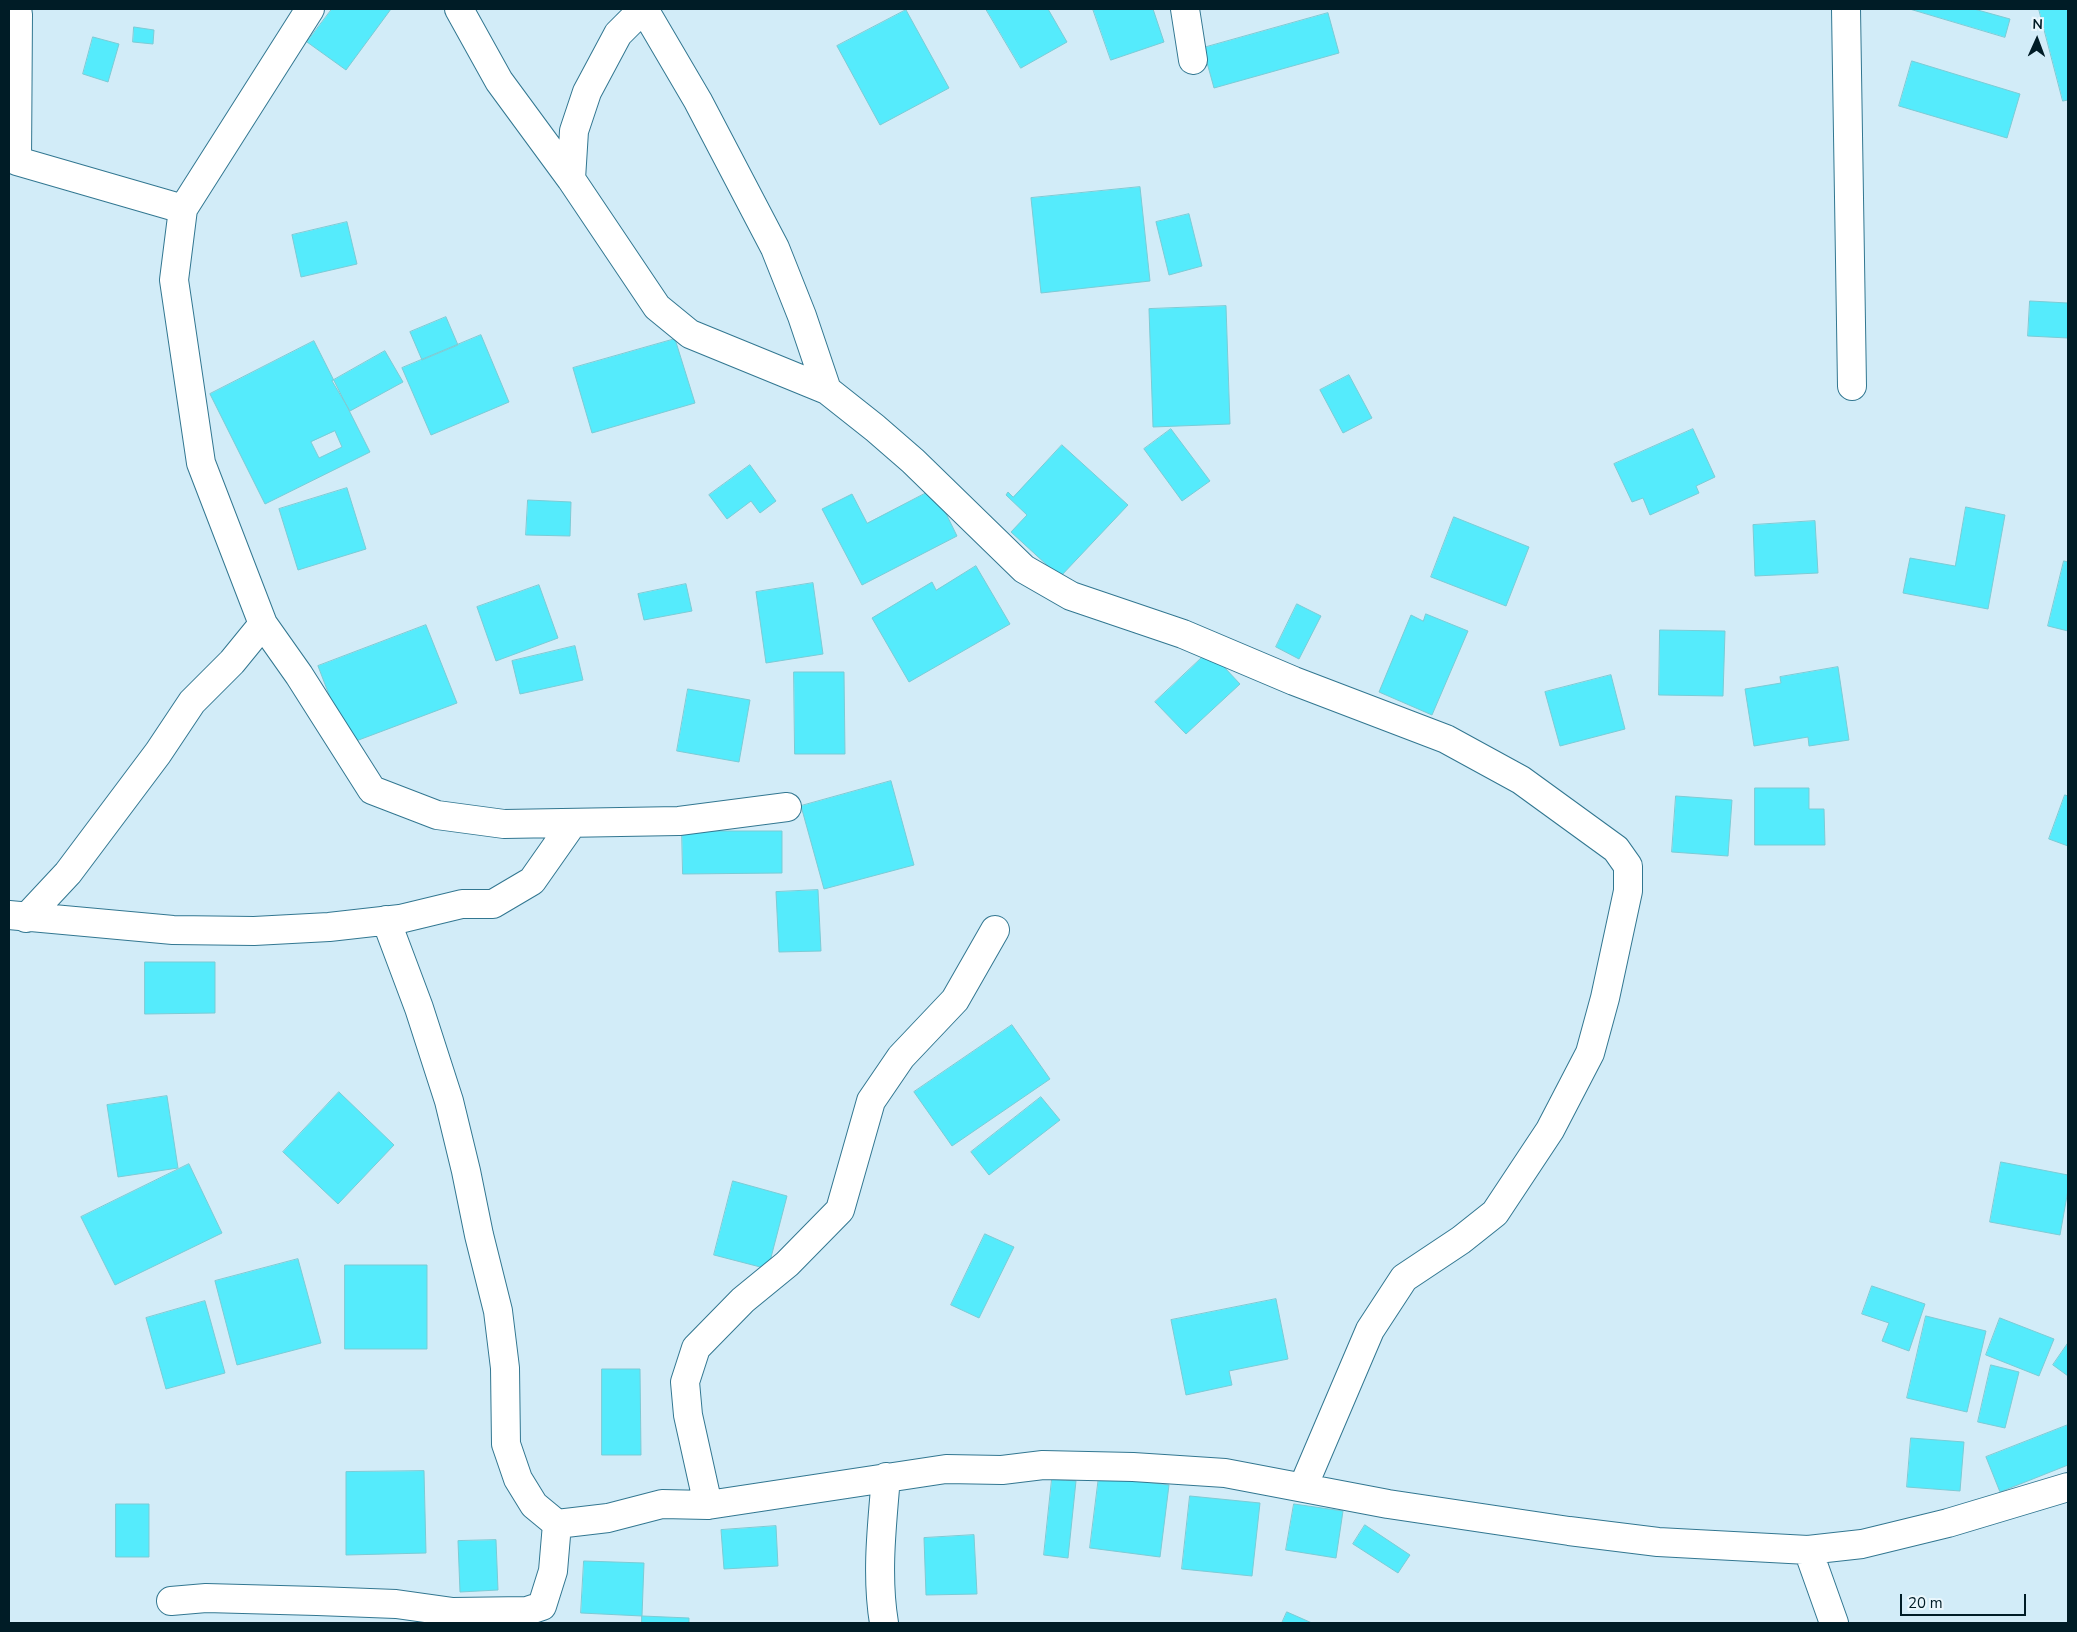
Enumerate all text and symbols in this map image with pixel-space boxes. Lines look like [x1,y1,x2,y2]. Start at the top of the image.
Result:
north arrow [2012,15,2062,65]
text: N [2032,15,2043,34]
scale bar [1902,1584,2028,1616]
text: 20 m [1908,1593,1943,1613]

